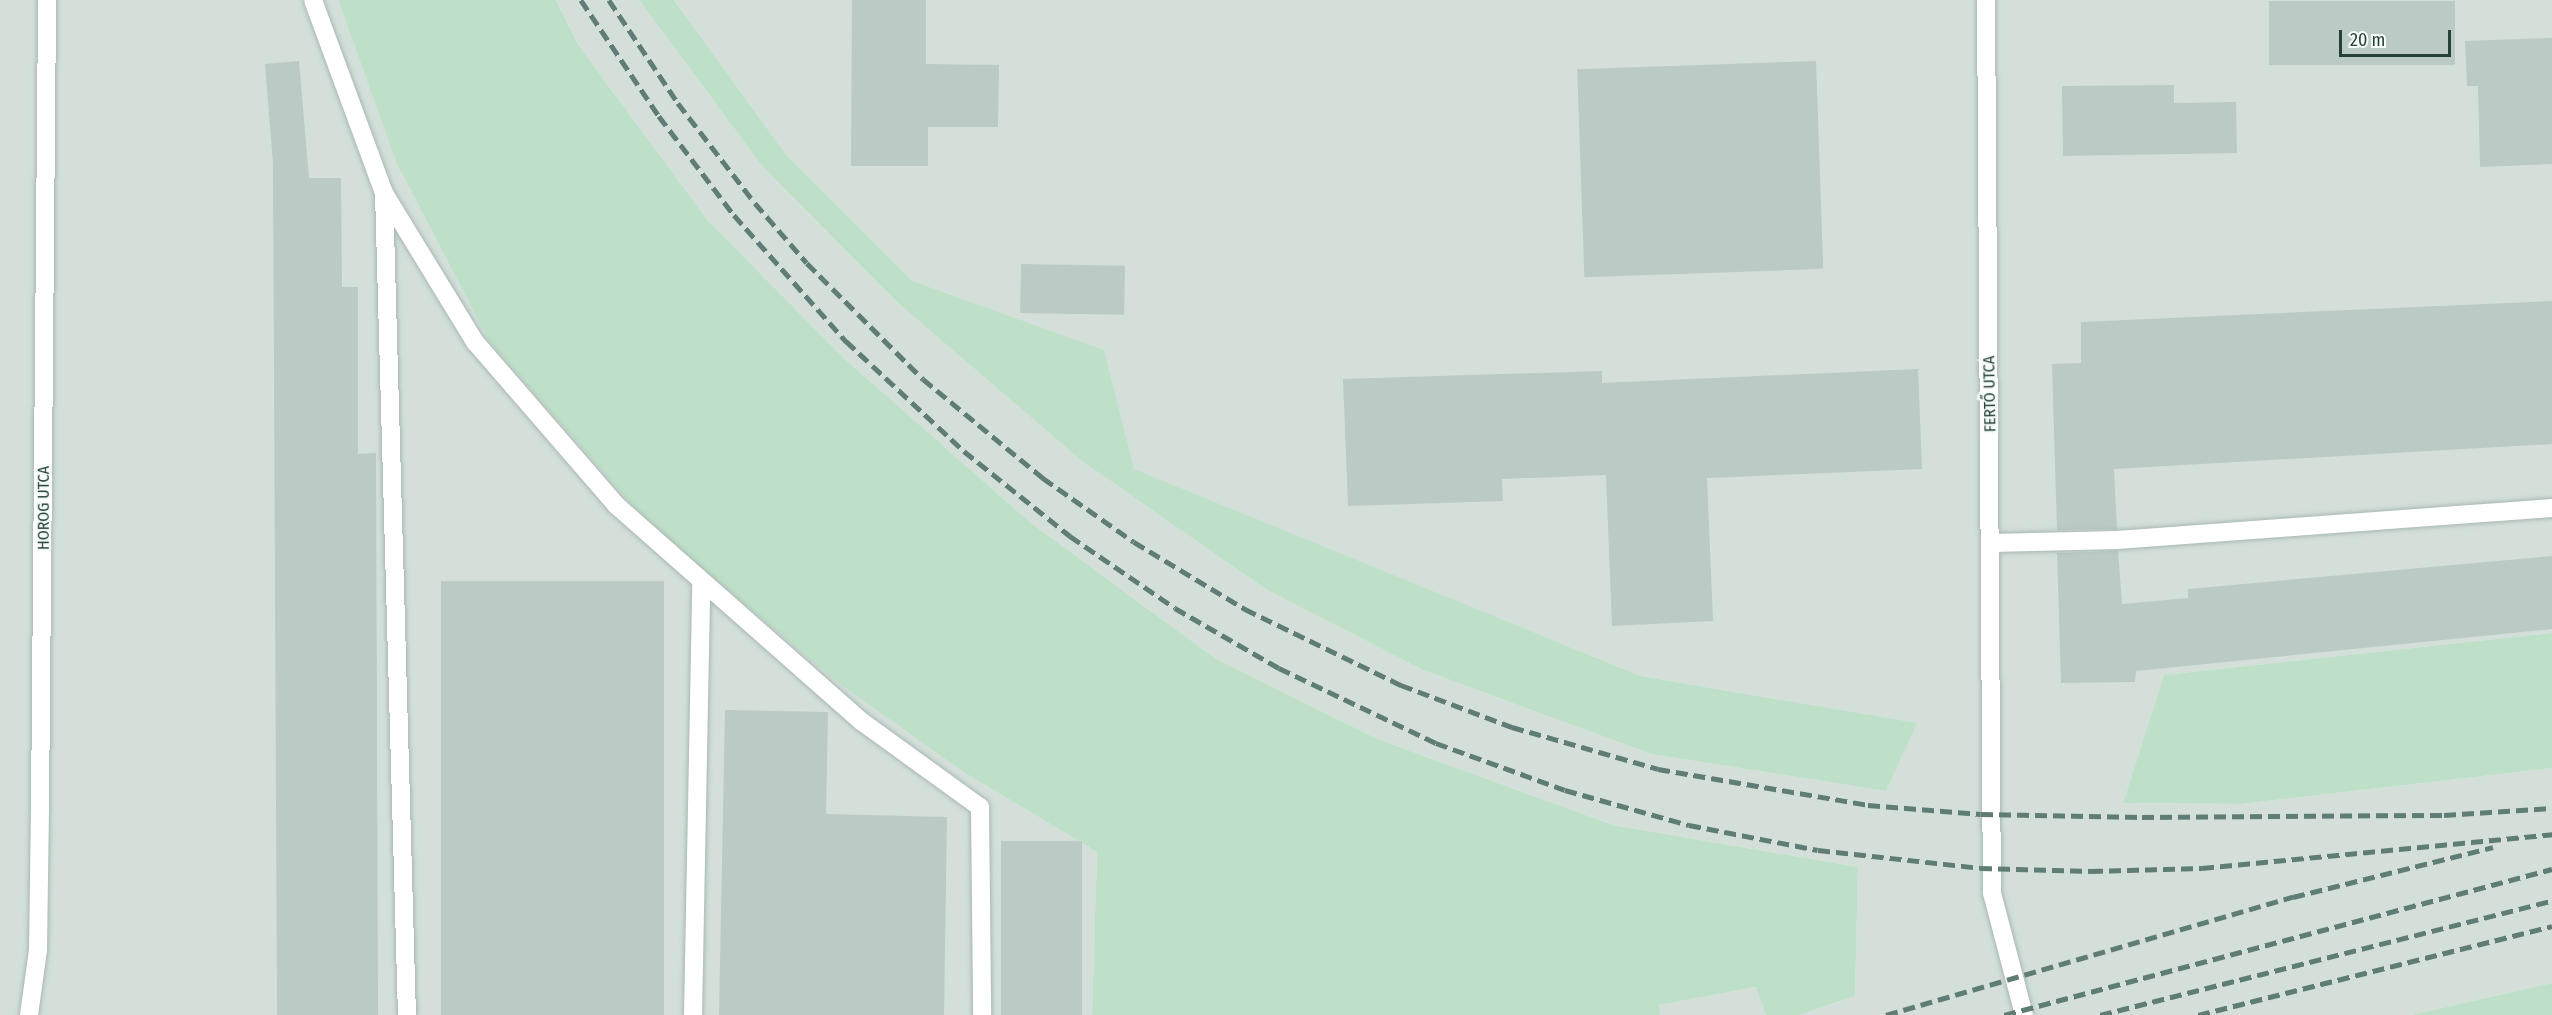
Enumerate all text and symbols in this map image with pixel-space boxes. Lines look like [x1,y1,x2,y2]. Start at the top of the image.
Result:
scale bar [2342,18,2454,56]
text: 20 m [2350,29,2385,51]
street label: FERTŐ UTCA [1980,356,2000,432]
street label: HOROG UTCA [34,466,54,550]

